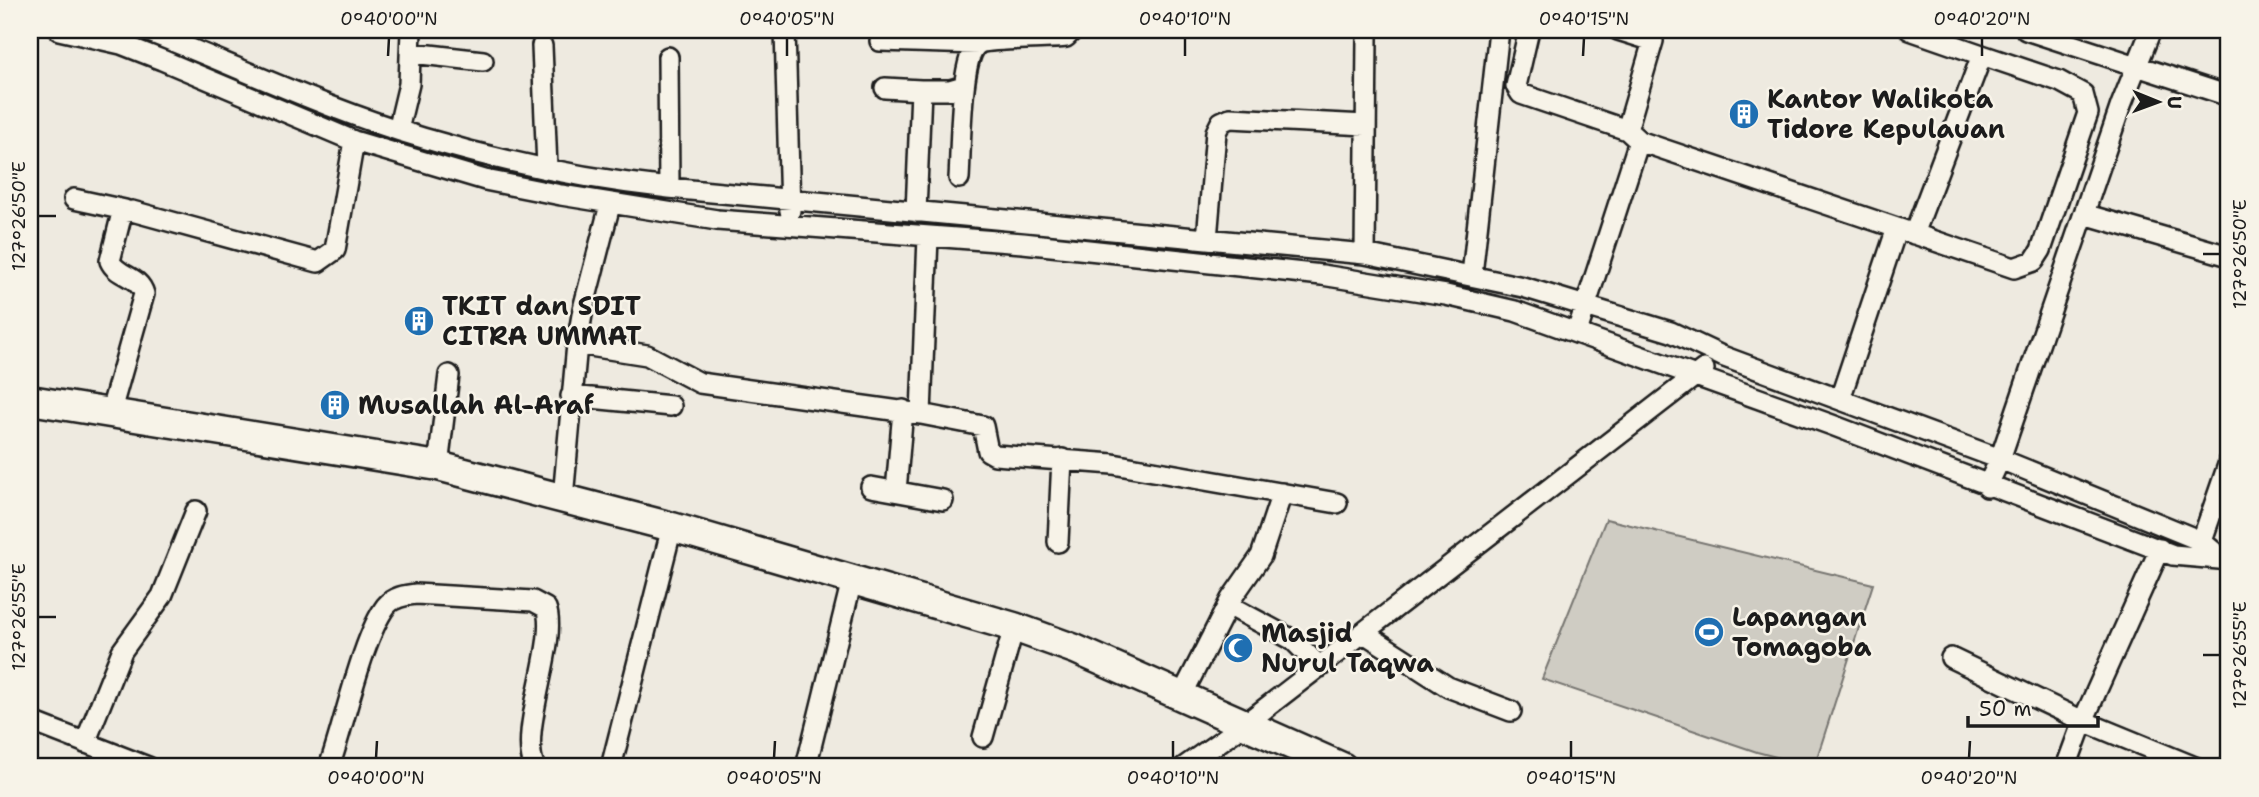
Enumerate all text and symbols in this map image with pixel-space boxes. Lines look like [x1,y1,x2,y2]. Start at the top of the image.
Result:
text: 0°40'00"N [340,7,438,31]
text: 0°40'05"N [739,7,835,31]
text: 0°40'10"N [1139,7,1231,31]
text: 0°40'15"N [1539,7,1629,31]
text: 0°40'20"N [1934,7,2030,31]
north arrow [2122,66,2192,136]
place label: Kantor Walikota Tidore Kepulauan [1767,81,2005,146]
text: U [2162,96,2187,109]
building icon: Kantor Walikota Tidore Kepulauan [1727,97,1761,131]
text: 127°26'50"E [7,161,31,271]
text: 127°26'50"E [2228,199,2252,309]
place label: TKIT dan SDIT CITRA UMMAT [442,288,642,353]
building icon: TKIT dan SDIT CITRA UMMAT [402,304,436,338]
place label: Musallah Al-Araf [358,387,595,422]
building icon: Musallah Al-Araf [318,388,352,422]
text: 127°26'55"E [7,563,31,671]
place label: Lapangan Tomagoba [1732,599,1872,664]
text: 127°26'55"E [2228,601,2252,709]
place label: Masjid Nurul Taqwa [1261,615,1434,680]
sports icon: Lapangan Tomagoba [1692,615,1726,649]
mosque icon: Masjid Nurul Taqwa [1221,631,1255,665]
scale bar [1968,685,2098,729]
text: 50 m [1979,695,2032,723]
text: 0°40'00"N [327,766,425,790]
text: 0°40'05"N [726,766,822,790]
text: 0°40'10"N [1127,766,1219,790]
text: 0°40'15"N [1526,766,1616,790]
text: 0°40'20"N [1921,766,2017,790]

